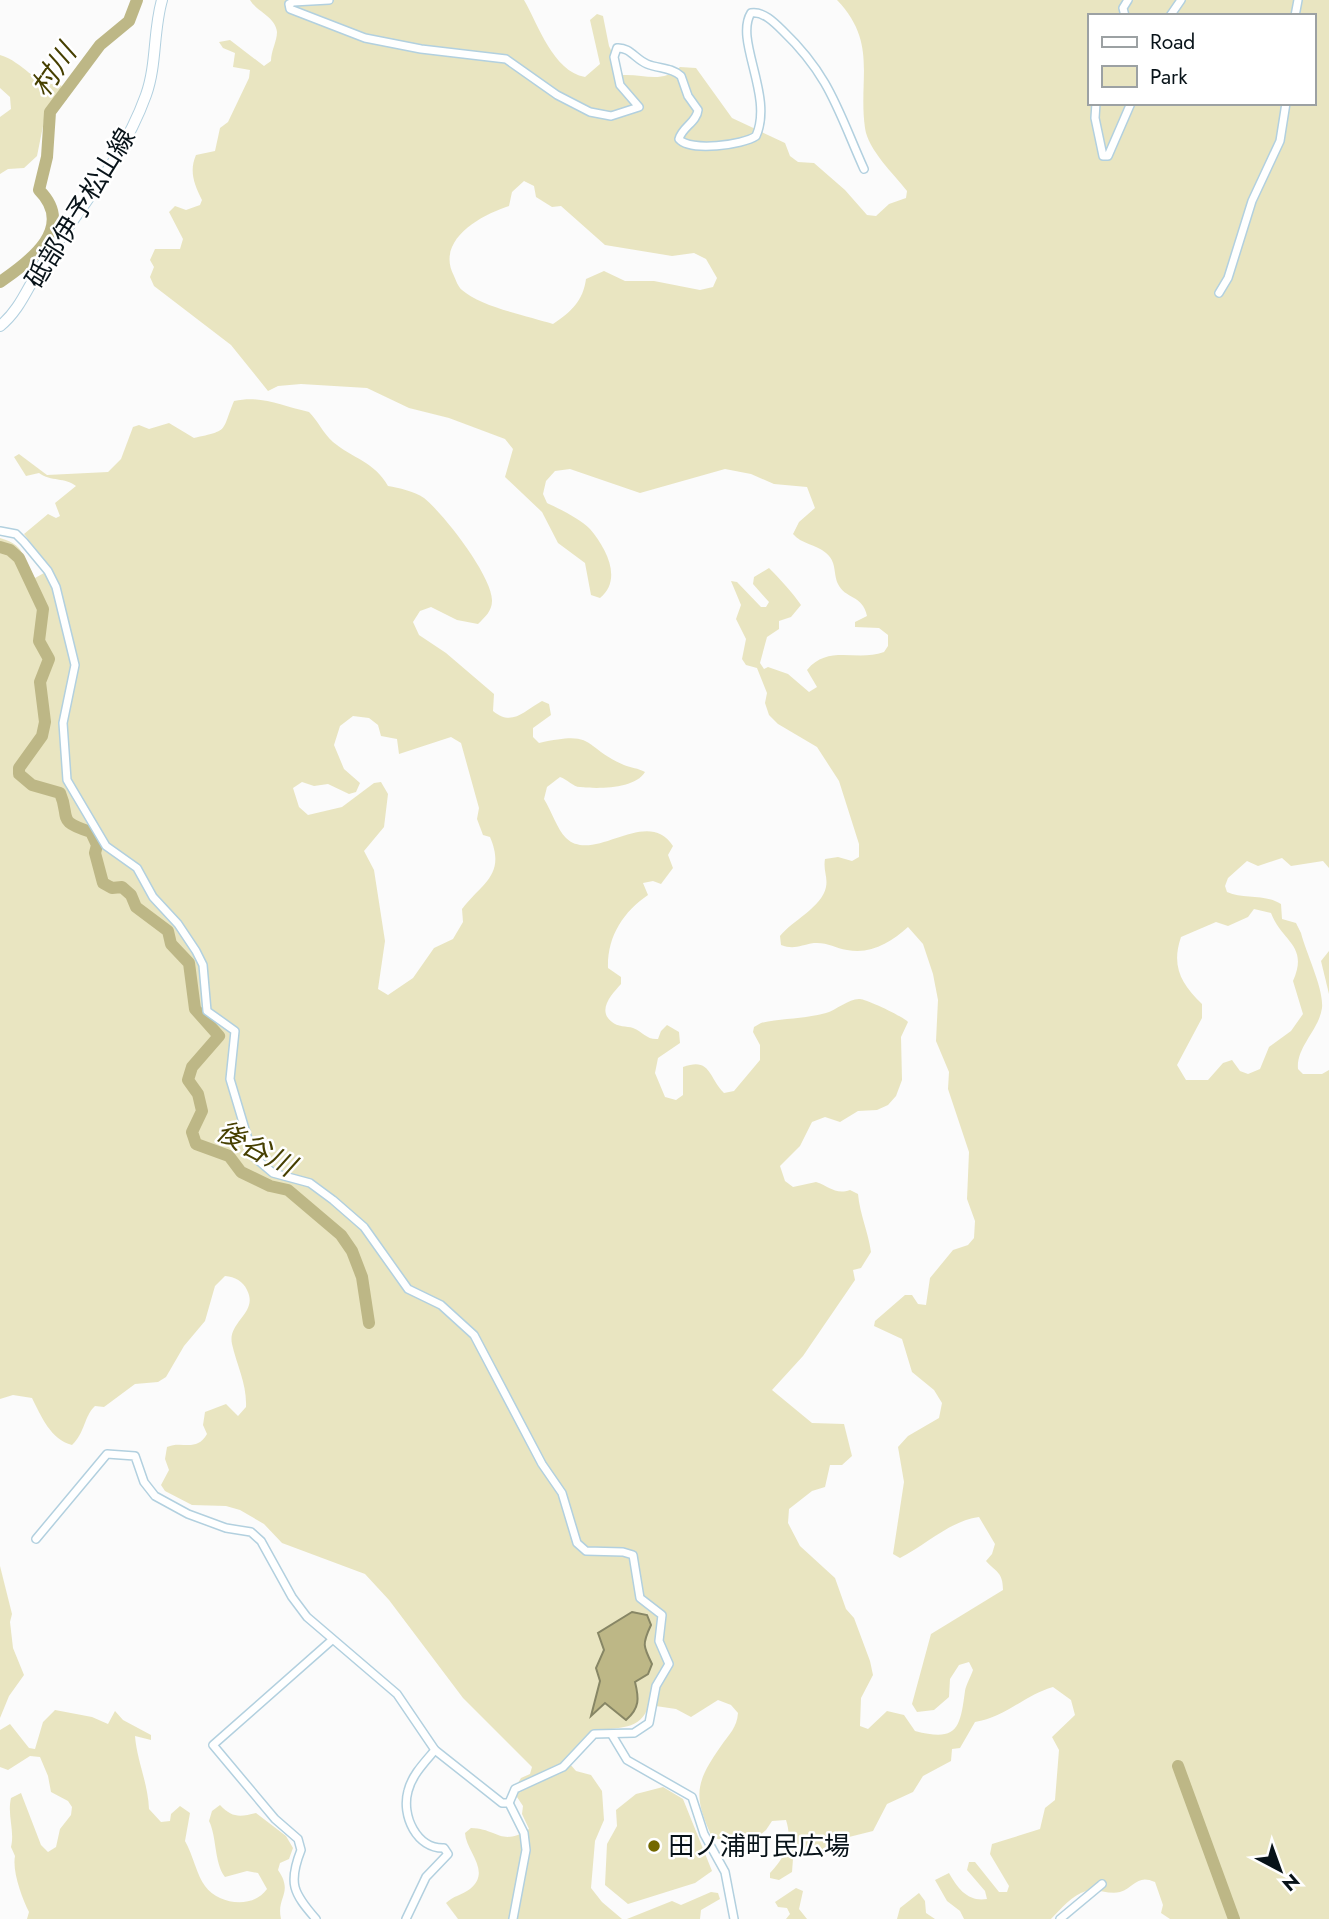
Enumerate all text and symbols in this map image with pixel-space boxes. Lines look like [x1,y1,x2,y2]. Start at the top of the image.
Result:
legend [1088,14,1315,105]
text: Road [1150,27,1195,57]
water label: 村川 [21,33,88,105]
text: Park [1150,62,1188,92]
street label: 砥部伊予松山線 [16,121,144,295]
water label: 後谷川 [209,1111,305,1188]
place label: 田ノ浦町民広場 [668,1827,850,1865]
north arrow [1245,1835,1315,1905]
marker: 田ノ浦町民広場 [646,1838,662,1854]
text: N [1276,1867,1305,1898]

